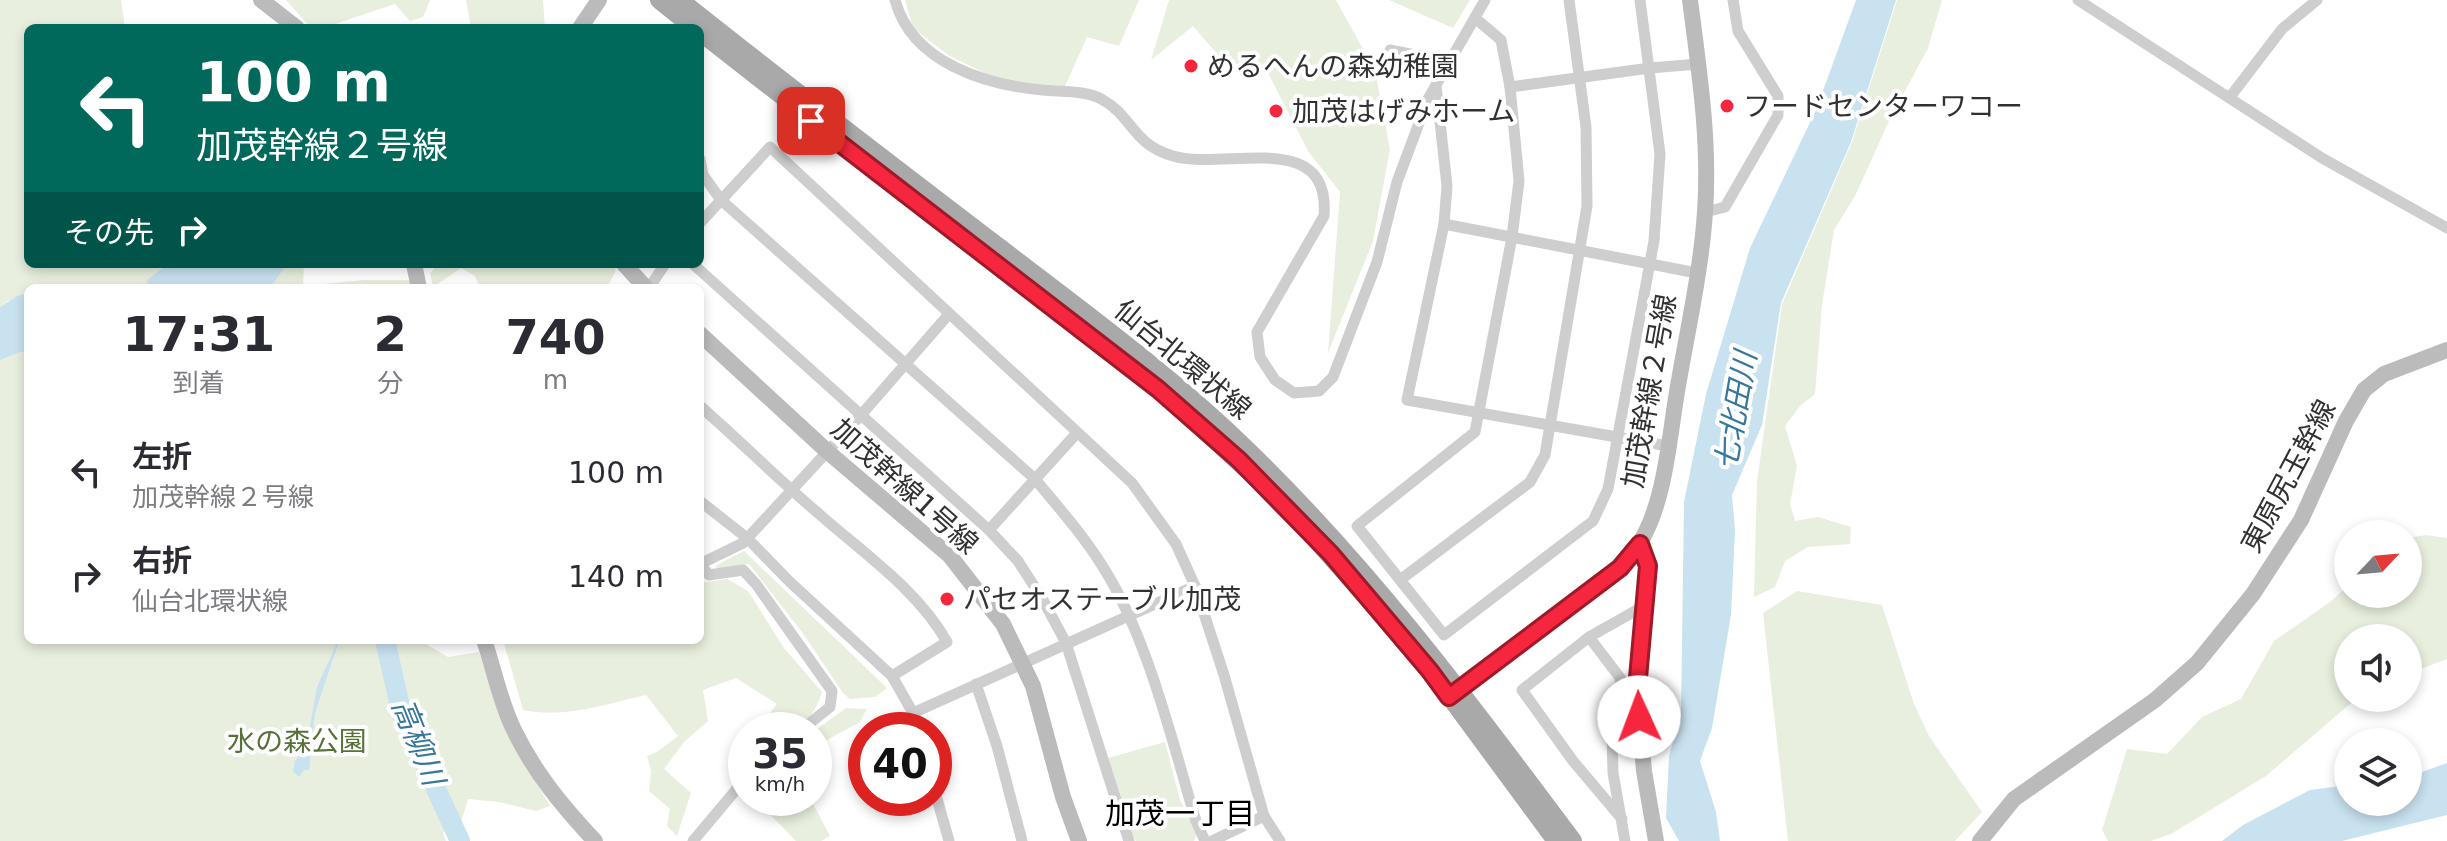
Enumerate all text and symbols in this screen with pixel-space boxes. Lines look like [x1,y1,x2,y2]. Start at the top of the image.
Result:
text: 100 m [196,49,391,114]
place label: めるへんの森幼稚園 [1207,50,1459,83]
icon: left [64,56,168,160]
marker: めるへんの森幼稚園 [1182,57,1200,75]
pin [777,87,845,155]
place label: フードセンターワコー [1743,90,2023,123]
place label: 加茂はげみホーム [1292,95,1515,128]
marker: フードセンターワコー [1718,97,1736,115]
icon: arrive [789,99,833,143]
marker: 加茂はげみホーム [1267,102,1285,120]
text: 加茂幹線２号線 [196,125,448,166]
icon: right [170,208,214,252]
text: その先 [64,215,154,250]
street label: 加茂幹線２号線 [1616,292,1683,490]
street label: 仙台北環状線 [1108,293,1258,426]
text: 17:31 [122,306,275,362]
text: 2 [374,306,407,362]
text: 740 [505,309,606,365]
water label: 七北田川 [1708,346,1764,473]
text: m [543,365,568,395]
text: 到着 [173,368,225,398]
text: 分 [377,368,403,398]
street label: 東原尻玉幹線 [2234,394,2342,558]
street label: 加茂幹線1号線 [825,412,985,561]
text: 左折 [132,439,192,474]
icon: left [64,450,108,494]
text: 100 m [568,455,664,490]
text: 加茂幹線２号線 [132,482,314,512]
north arrow [2334,520,2422,608]
map controls [2334,520,2422,816]
text: 右折 [132,543,192,578]
icon: right [64,554,108,598]
text: 140 m [568,559,664,594]
place label: パセオステーブル加茂 [963,583,1241,616]
text: 仙台北環状線 [132,586,288,616]
marker: パセオステーブル加茂 [938,590,956,608]
button: sound [2334,624,2422,712]
position arrow [1597,675,1681,759]
water label: 高柳川 [385,694,453,793]
speed limit sign: 40 [848,712,952,816]
park label: 水の森公園 [227,725,367,758]
button: layers [2334,728,2422,816]
text: 35 [752,731,808,777]
text: km/h [755,772,805,796]
district label: 加茂一丁目 [1105,796,1255,831]

